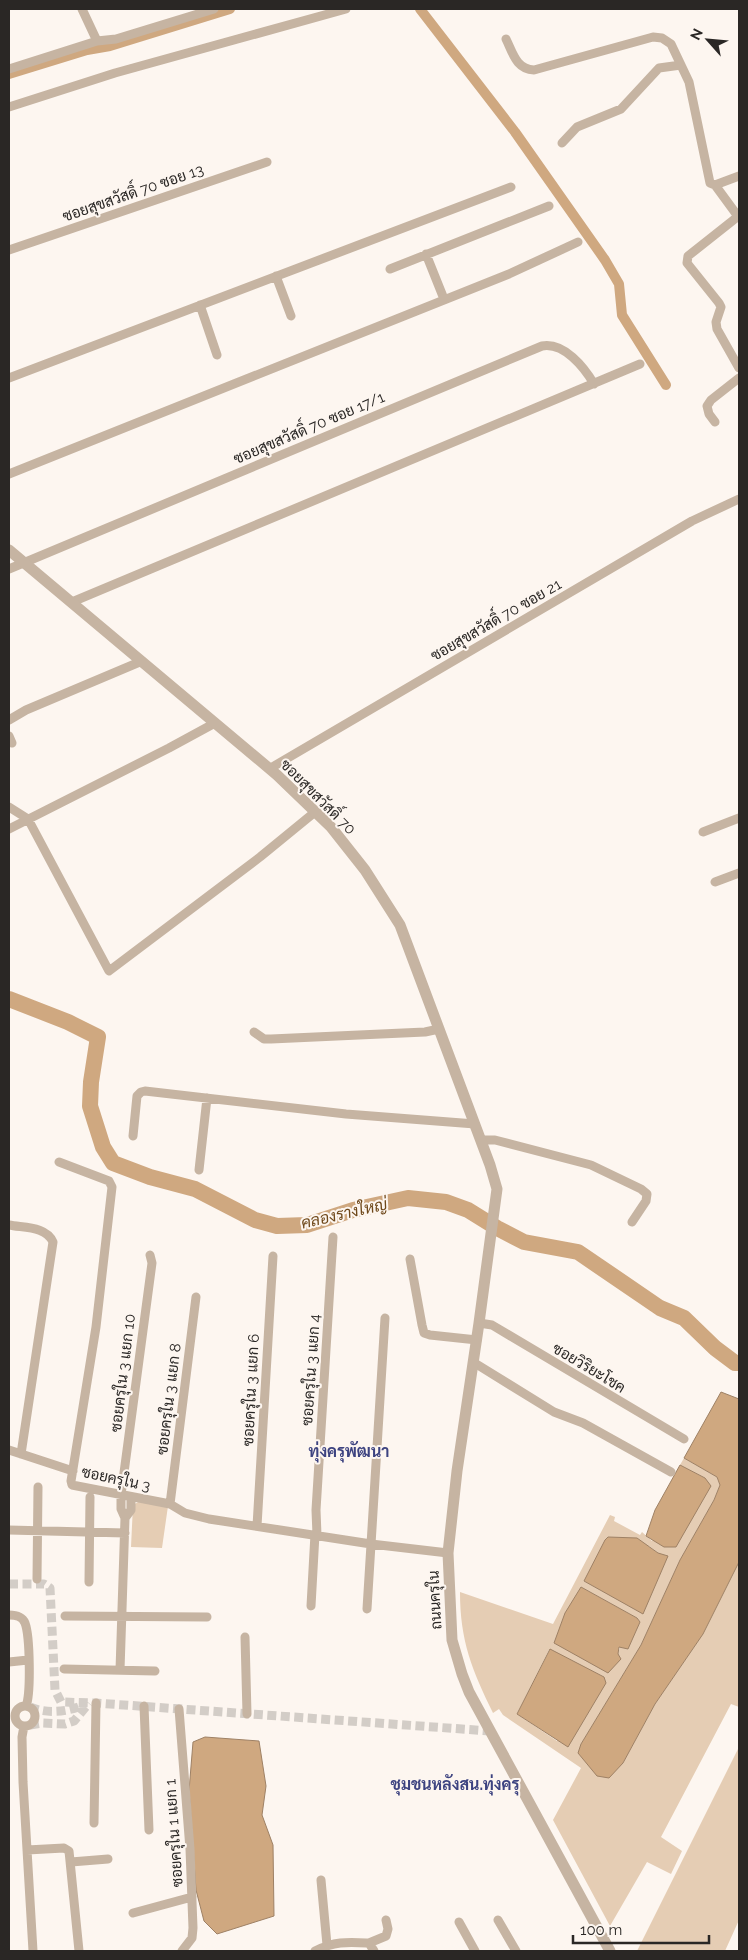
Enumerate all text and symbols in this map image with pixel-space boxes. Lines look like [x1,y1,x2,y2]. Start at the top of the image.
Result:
north arrow [683,15,733,65]
text: N [687,26,706,42]
street label: ซอยสุขสวัสดิ์ 70 ซอย 13 [58,154,206,227]
street label: ซอยสุขสวัสดิ์ 70 ซอย 17/1 [228,382,388,470]
street label: ซอยสุขสวัสดิ์ 70 ซอย 21 [424,570,566,666]
street label: ซอยสุขสวัสดิ์ 70 [275,751,364,840]
water label: คลองรางใหญ่ [299,1192,390,1233]
street label: ซอยครุใน 3 แยก 10 [106,1313,141,1433]
street label: ซอยครุใน 3 แยก 4 [297,1314,326,1427]
street label: ซอยครุใน 3 แยก 6 [238,1333,265,1447]
street label: ซอยวิริยะโชค [549,1338,629,1397]
street label: ซอยครุใน 3 แยก 8 [152,1342,187,1456]
district label: ทุ่งครุพัฒนา [309,1441,389,1463]
street label: ซอยครุใน 3 [79,1462,152,1497]
street label: ถนนครุใน [423,1570,448,1630]
district label: ชุมชนหลังสน.ทุ่งครุ [390,1774,520,1796]
street label: ซอยครุใน 1 แยก 1 [160,1778,189,1888]
scale bar [573,1912,709,1944]
text: 100 m [580,1921,622,1939]

